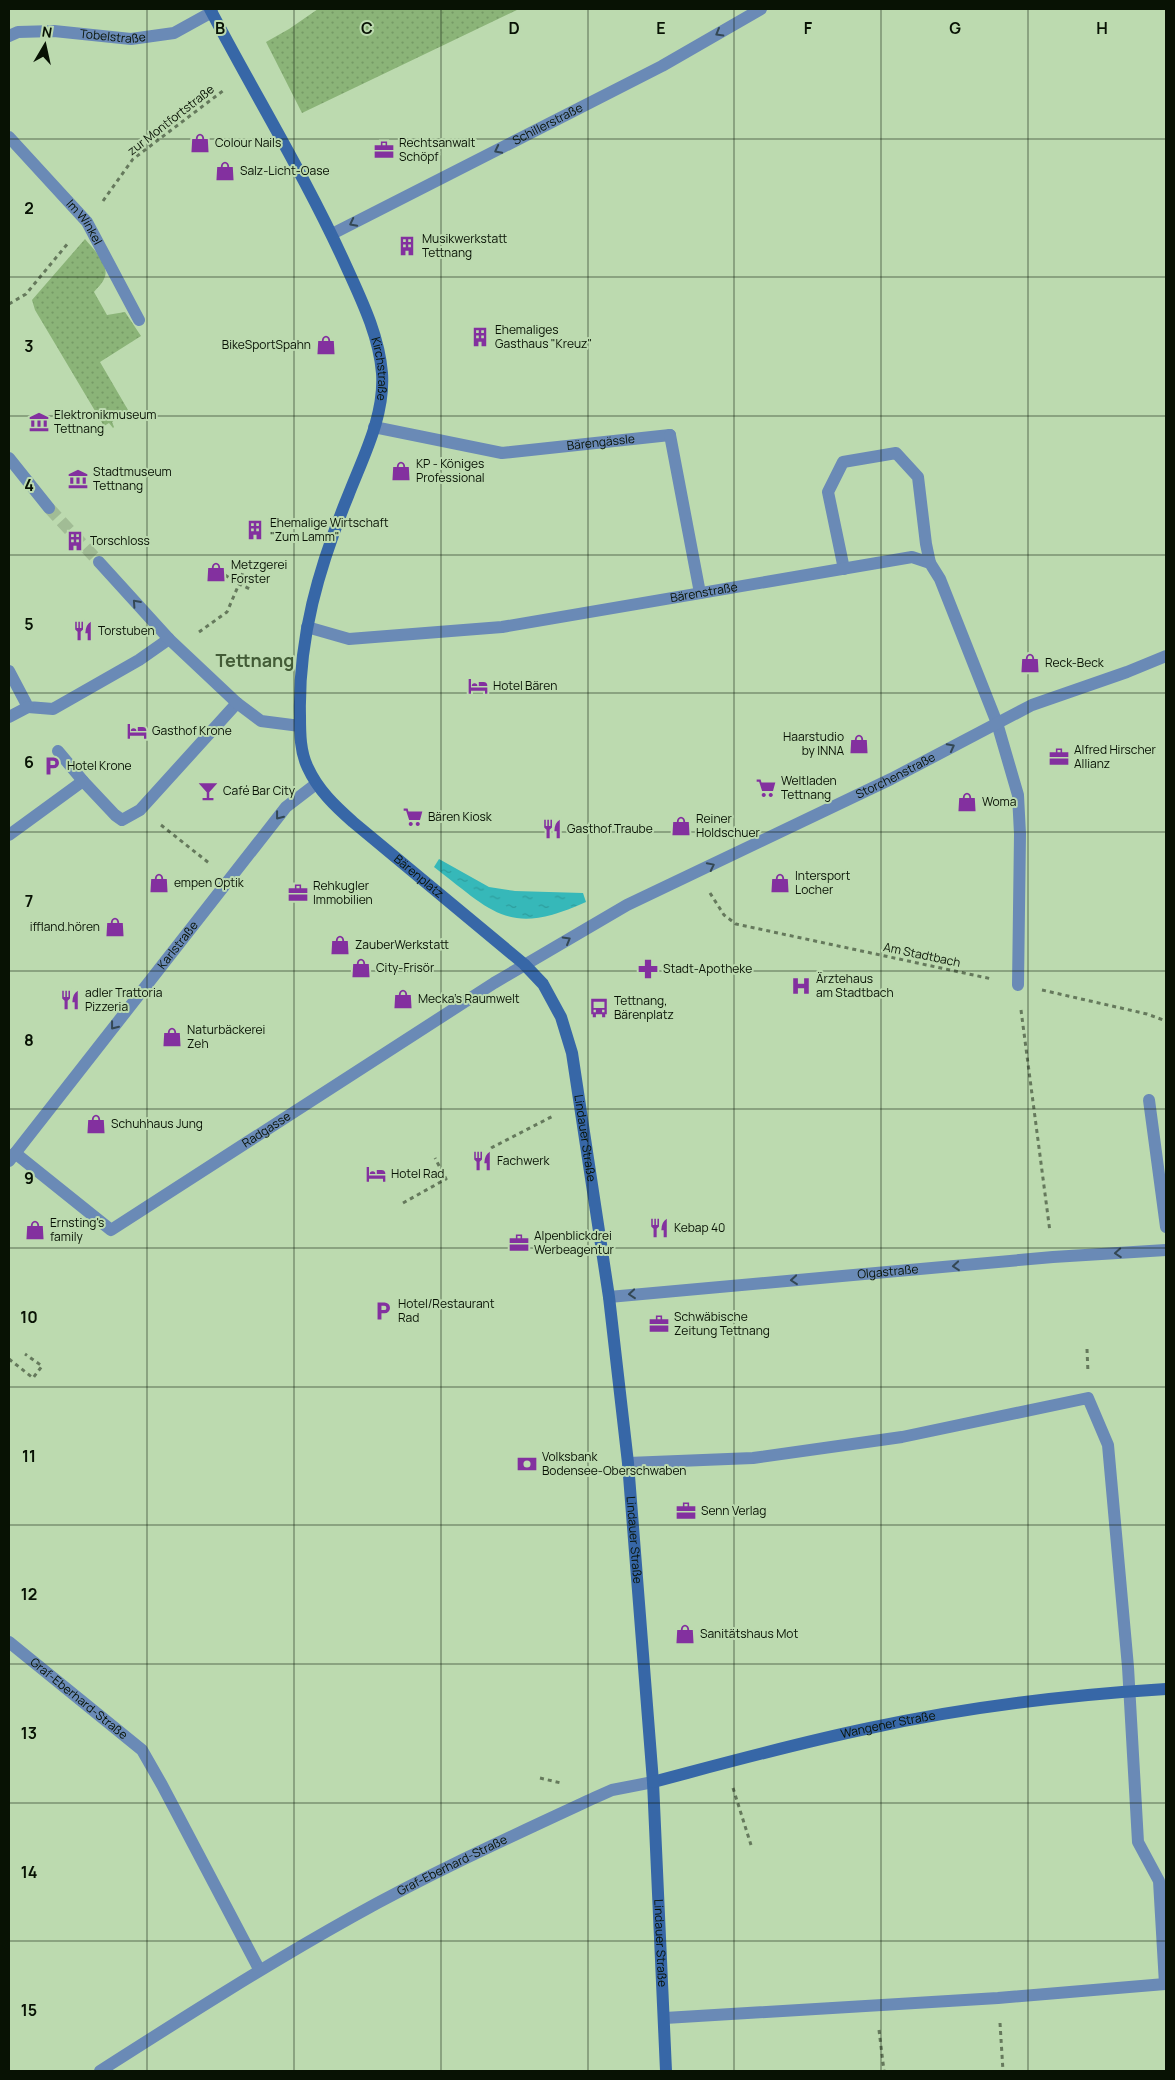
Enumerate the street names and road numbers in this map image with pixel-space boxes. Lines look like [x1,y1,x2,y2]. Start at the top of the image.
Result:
street label: Tobelstraße [79,25,147,47]
street label: zur Montfortstraße [124,80,218,159]
street label: Schillerstraße [509,99,586,149]
street label: Im Winkel [63,196,107,248]
street label: Kirchstraße [367,335,391,402]
street label: Bärengässle [566,430,636,454]
street label: Bärenstraße [669,578,739,606]
street label: Storchenstraße [853,748,938,803]
street label: Bärenplatz [390,850,447,902]
street label: Karlstraße [153,917,202,973]
street label: Am Stadtbach [882,938,962,971]
street label: Lindauer Straße [570,1093,600,1183]
street label: Radgasse [239,1107,294,1151]
street label: Olgastraße [856,1260,919,1283]
street label: Lindauer Straße [623,1495,646,1584]
street label: Graf-Eberhard-Straße [27,1654,132,1743]
street label: Wangener Straße [839,1706,937,1742]
street label: Graf-Eberhard-Straße [394,1831,510,1899]
street label: Lindauer Straße [650,1899,671,1987]

